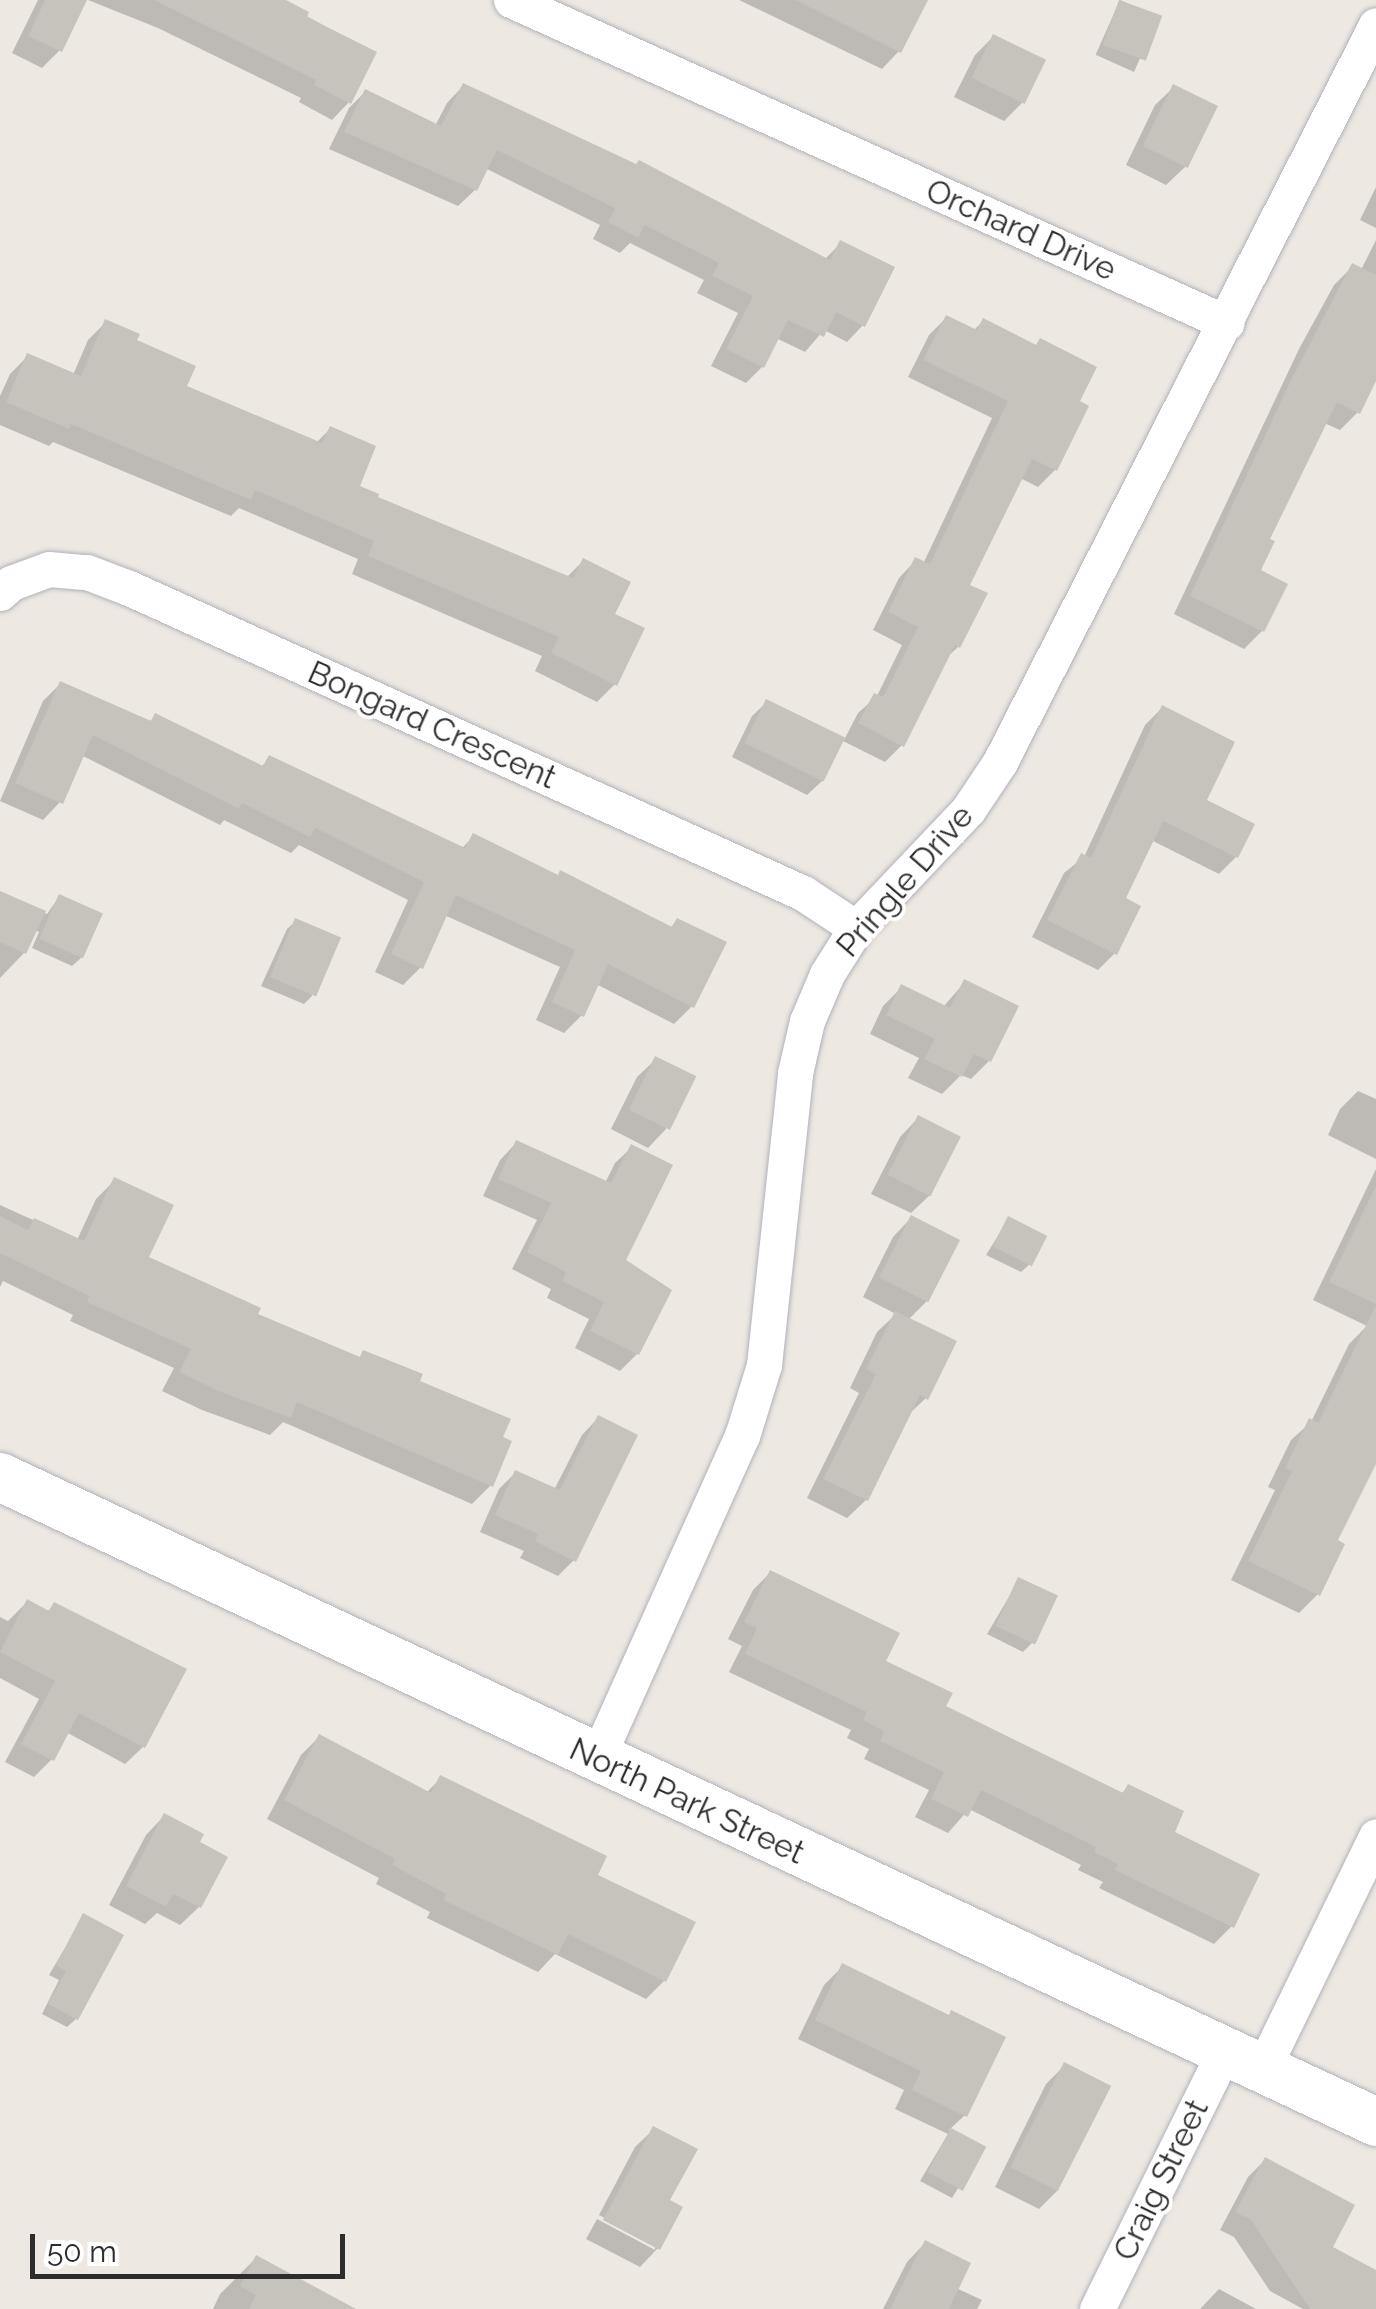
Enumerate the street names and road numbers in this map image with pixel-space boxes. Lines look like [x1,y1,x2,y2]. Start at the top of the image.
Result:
street label: Orchard Drive [920,171,1122,289]
street label: Bongard Crescent [302,653,562,797]
street label: Pringle Drive [829,797,981,965]
street label: North Park Street [564,1730,810,1872]
street label: Craig Street [1106,2093,1216,2267]

